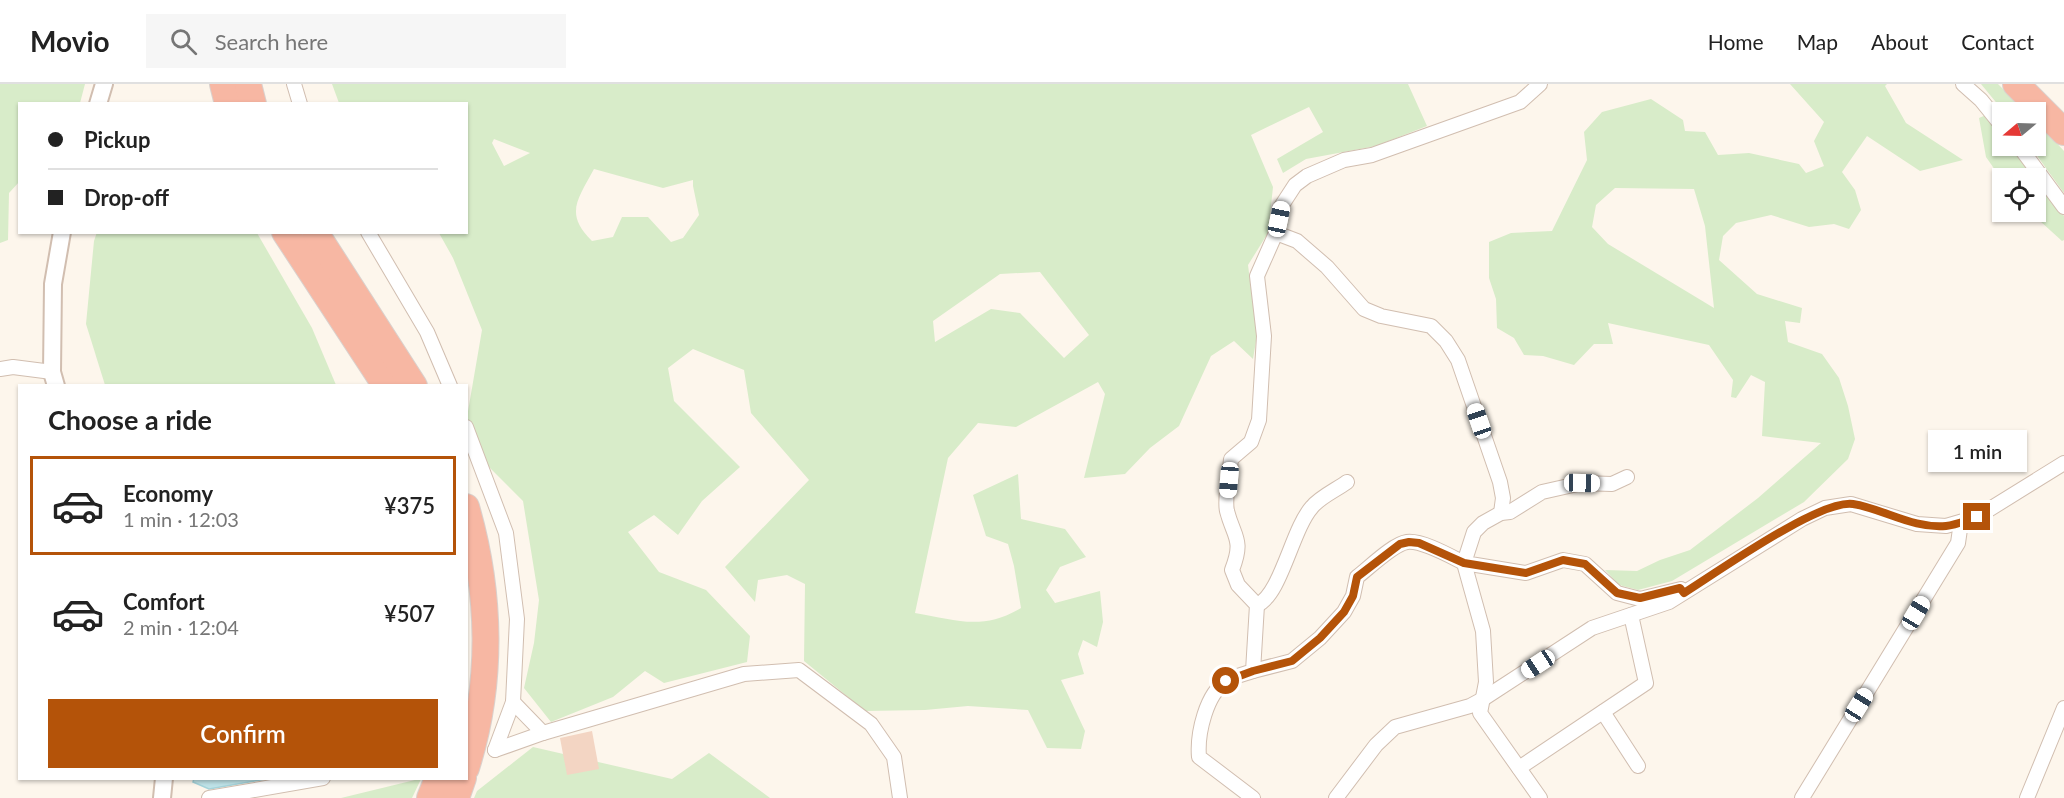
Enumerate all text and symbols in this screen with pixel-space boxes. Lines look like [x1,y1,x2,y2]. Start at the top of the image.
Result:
search box [146,14,566,68]
text: Movio [30,24,110,58]
icon: search [167,25,200,58]
text: Search here [215,28,328,55]
text: Home [1708,29,1764,54]
text: Map [1797,29,1838,54]
text: About [1871,29,1928,54]
text: Contact [1961,29,2034,54]
north arrow [1992,102,2046,156]
map controls [1992,102,2046,222]
text: Pickup [84,126,150,153]
button: locate [1992,168,2046,222]
text: Drop-off [84,184,169,211]
car [1266,200,1292,238]
car [1465,401,1493,441]
text: Choose a ride [48,403,212,436]
callout: 1 min [1928,430,2026,472]
text: 1 min [1953,439,2002,463]
car [1218,461,1240,499]
car [1564,474,1600,492]
icon: car [51,479,105,533]
text: Economy [123,480,213,507]
text: ¥375 [384,492,435,519]
route end [1963,503,1990,530]
text: 1 min · 12:03 [123,507,239,531]
icon: car [51,587,105,641]
text: Comfort [123,588,205,615]
car [1899,593,1933,633]
text: ¥507 [384,600,435,627]
text: 2 min · 12:04 [123,615,239,639]
car [1518,647,1558,681]
route start [1212,667,1239,694]
car [1842,685,1876,725]
button: Confirm [48,699,438,768]

